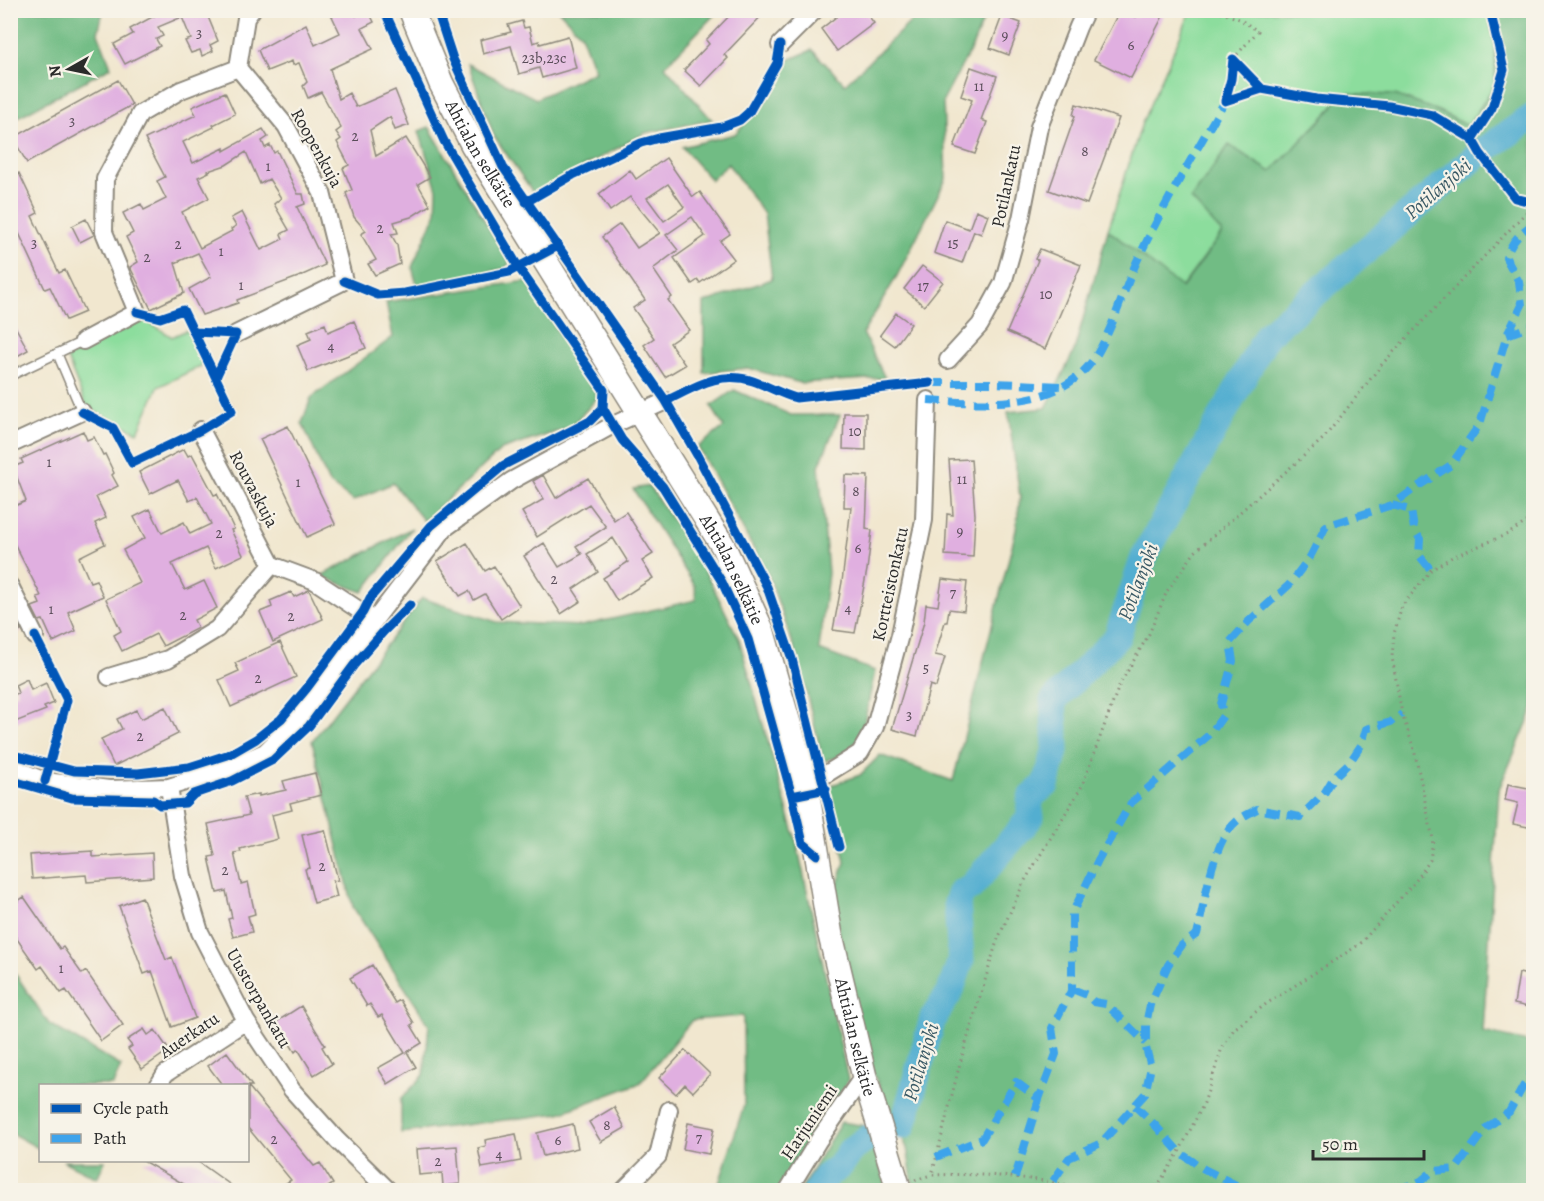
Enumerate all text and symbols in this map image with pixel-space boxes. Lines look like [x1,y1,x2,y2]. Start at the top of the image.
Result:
house number: 3 [196,23,202,43]
house number: 9 [1002,25,1009,45]
house number: 6 [1128,35,1135,55]
north arrow [39,39,99,99]
house number: 23b,23c [522,48,566,68]
text: N [43,63,67,79]
house number: 11 [974,76,984,96]
street label: Ahtialan selkätie [439,95,521,212]
street label: Roopenkuja [285,104,349,193]
house number: 3 [69,111,75,131]
house number: 2 [351,126,359,146]
house number: 8 [1081,141,1089,161]
street label: Potilankatu [985,142,1027,230]
water label: Potilanjoki [1399,153,1477,225]
house number: 1 [265,156,271,176]
house number: 2 [376,218,384,238]
house number: 3 [31,233,37,253]
house number: 15 [947,233,959,253]
house number: 2 [174,234,182,254]
house number: 1 [218,241,224,261]
house number: 2 [143,247,151,267]
house number: 1 [238,275,244,295]
house number: 17 [917,276,929,296]
house number: 10 [1039,284,1053,304]
house number: 4 [328,336,335,356]
house number: 10 [848,421,862,441]
street label: Rouvaskuja [224,446,285,532]
house number: 1 [46,452,52,472]
house number: 11 [957,469,967,489]
house number: 1 [295,472,301,492]
house number: 8 [852,481,860,501]
street label: Ahtialan selkätie [693,508,770,629]
house number: 9 [957,521,964,541]
house number: 2 [215,523,223,543]
street label: Kortteistonkatu [866,524,914,643]
house number: 6 [855,538,862,558]
water label: Potilanjoki [1111,540,1165,624]
house number: 2 [550,569,558,589]
house number: 7 [950,583,957,603]
house number: 4 [845,598,852,618]
house number: 1 [48,599,54,619]
house number: 2 [179,605,187,625]
house number: 2 [287,606,295,626]
house number: 5 [923,658,929,678]
house number: 2 [254,668,262,688]
house number: 3 [906,705,912,725]
house number: 2 [136,726,144,746]
house number: 2 [318,856,326,876]
house number: 2 [221,860,229,880]
street label: Uustorpankatu [221,944,297,1052]
house number: 1 [58,958,64,978]
street label: Ahtialan selkätie [829,974,882,1099]
street label: Auerkatu [153,1006,224,1064]
water label: Potilanjoki [896,1020,946,1104]
street label: Harjuniemi [775,1080,843,1164]
legend [39,1084,249,1162]
text: Cycle path [93,1096,169,1120]
house number: 8 [603,1115,611,1135]
scale bar [1313,1123,1424,1161]
text: Path [93,1126,127,1150]
house number: 7 [696,1128,703,1148]
house number: 2 [270,1129,278,1149]
house number: 6 [555,1130,562,1150]
text: 50 m [1322,1132,1358,1156]
house number: 4 [496,1144,503,1164]
house number: 2 [434,1151,442,1171]

